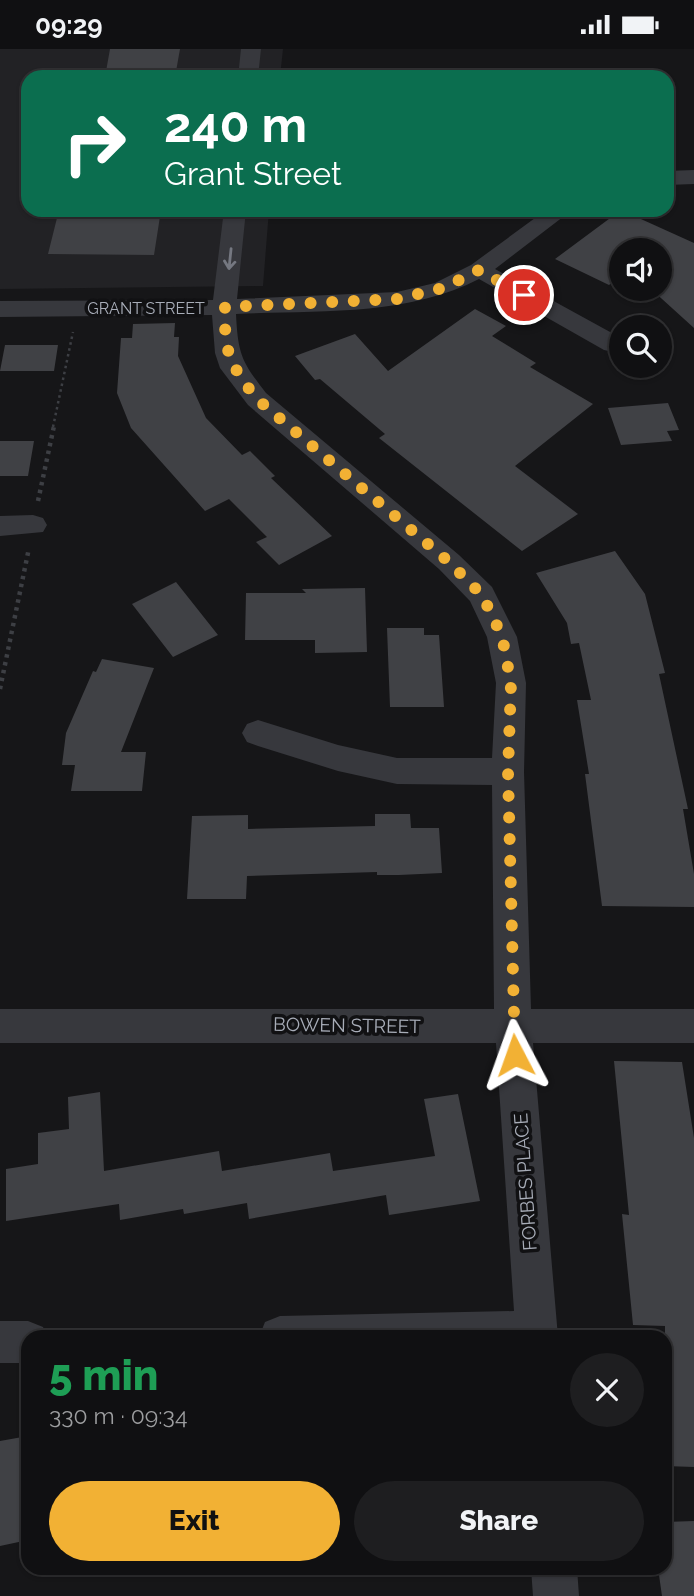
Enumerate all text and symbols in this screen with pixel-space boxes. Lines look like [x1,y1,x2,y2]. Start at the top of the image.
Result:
text: 09:29 [35,10,103,40]
text: 240 m [164,96,307,153]
icon: right [49,98,140,189]
text: Grant Street [164,155,342,192]
map controls [609,238,672,378]
button: sound [609,238,672,301]
one-way arrow [223,247,236,269]
pin [494,265,554,325]
icon: arrive [505,276,543,314]
street label: GRANT STREET [87,299,205,318]
button: search [609,315,672,378]
street label: BOWEN STREET [273,1013,421,1037]
position arrow [478,1018,552,1092]
street label: FORBES PLACE [509,1112,541,1252]
text: 5 min [49,1351,159,1400]
button: close [570,1353,644,1427]
text: 330 m · 09:34 [49,1402,187,1429]
button: Exit [49,1481,340,1561]
button: Share [354,1481,644,1561]

